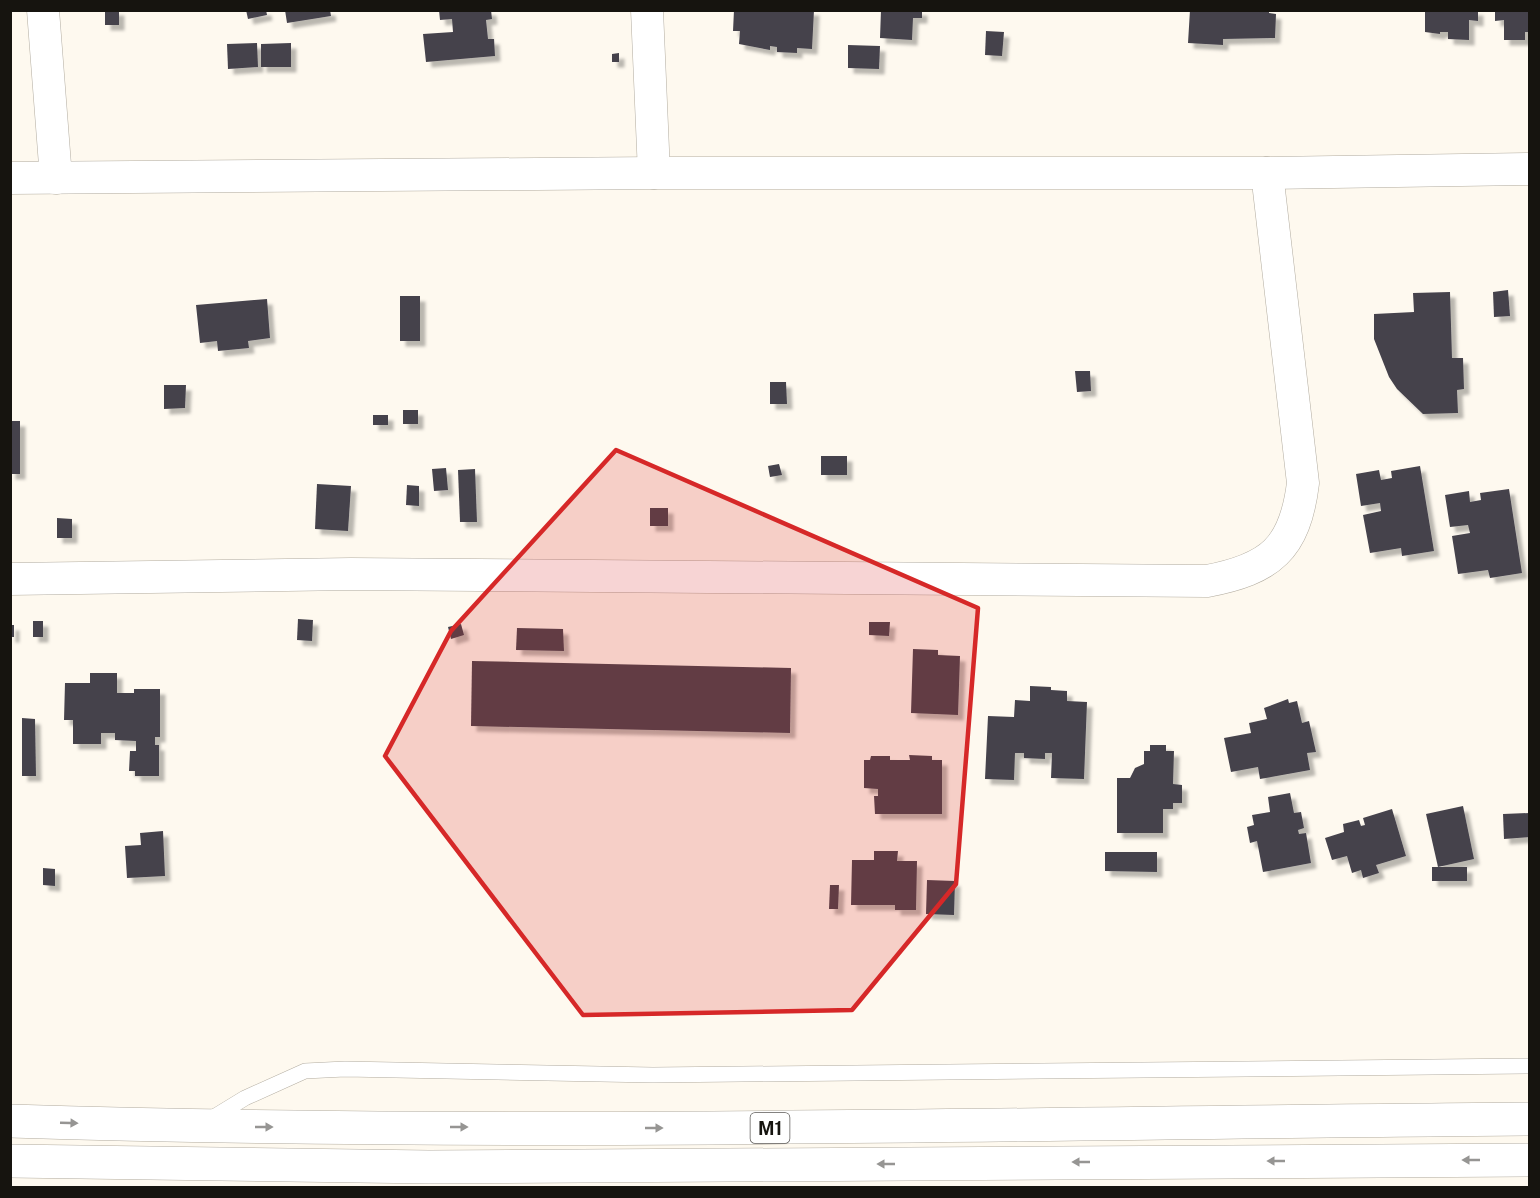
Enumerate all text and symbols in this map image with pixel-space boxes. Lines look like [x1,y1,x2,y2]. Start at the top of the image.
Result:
road number: M1 [750,1113,790,1143]
one-way arrow [59,1118,78,1127]
one-way arrow [254,1122,273,1132]
one-way arrow [449,1122,468,1132]
one-way arrow [644,1123,663,1133]
one-way arrow [1462,1155,1481,1165]
one-way arrow [1267,1156,1286,1166]
one-way arrow [1072,1157,1091,1167]
one-way arrow [877,1159,896,1168]

